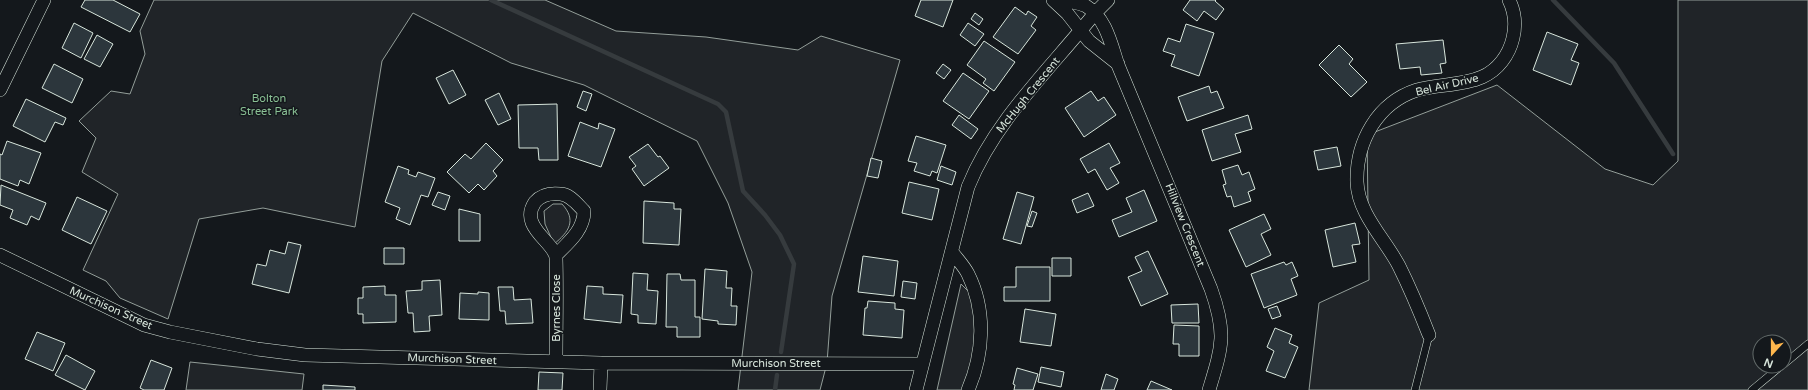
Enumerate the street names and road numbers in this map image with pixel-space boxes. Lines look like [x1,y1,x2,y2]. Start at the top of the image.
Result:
street label: McHugh Crescent [993,55,1063,135]
street label: Bel Air Drive [1414,71,1480,99]
street label: Hillview Crescent [1162,181,1208,269]
street label: Byrnes Close [550,274,563,342]
street label: Murchison Street [67,284,155,332]
street label: Murchison Street [407,351,497,367]
street label: Murchison Street [731,357,821,370]

